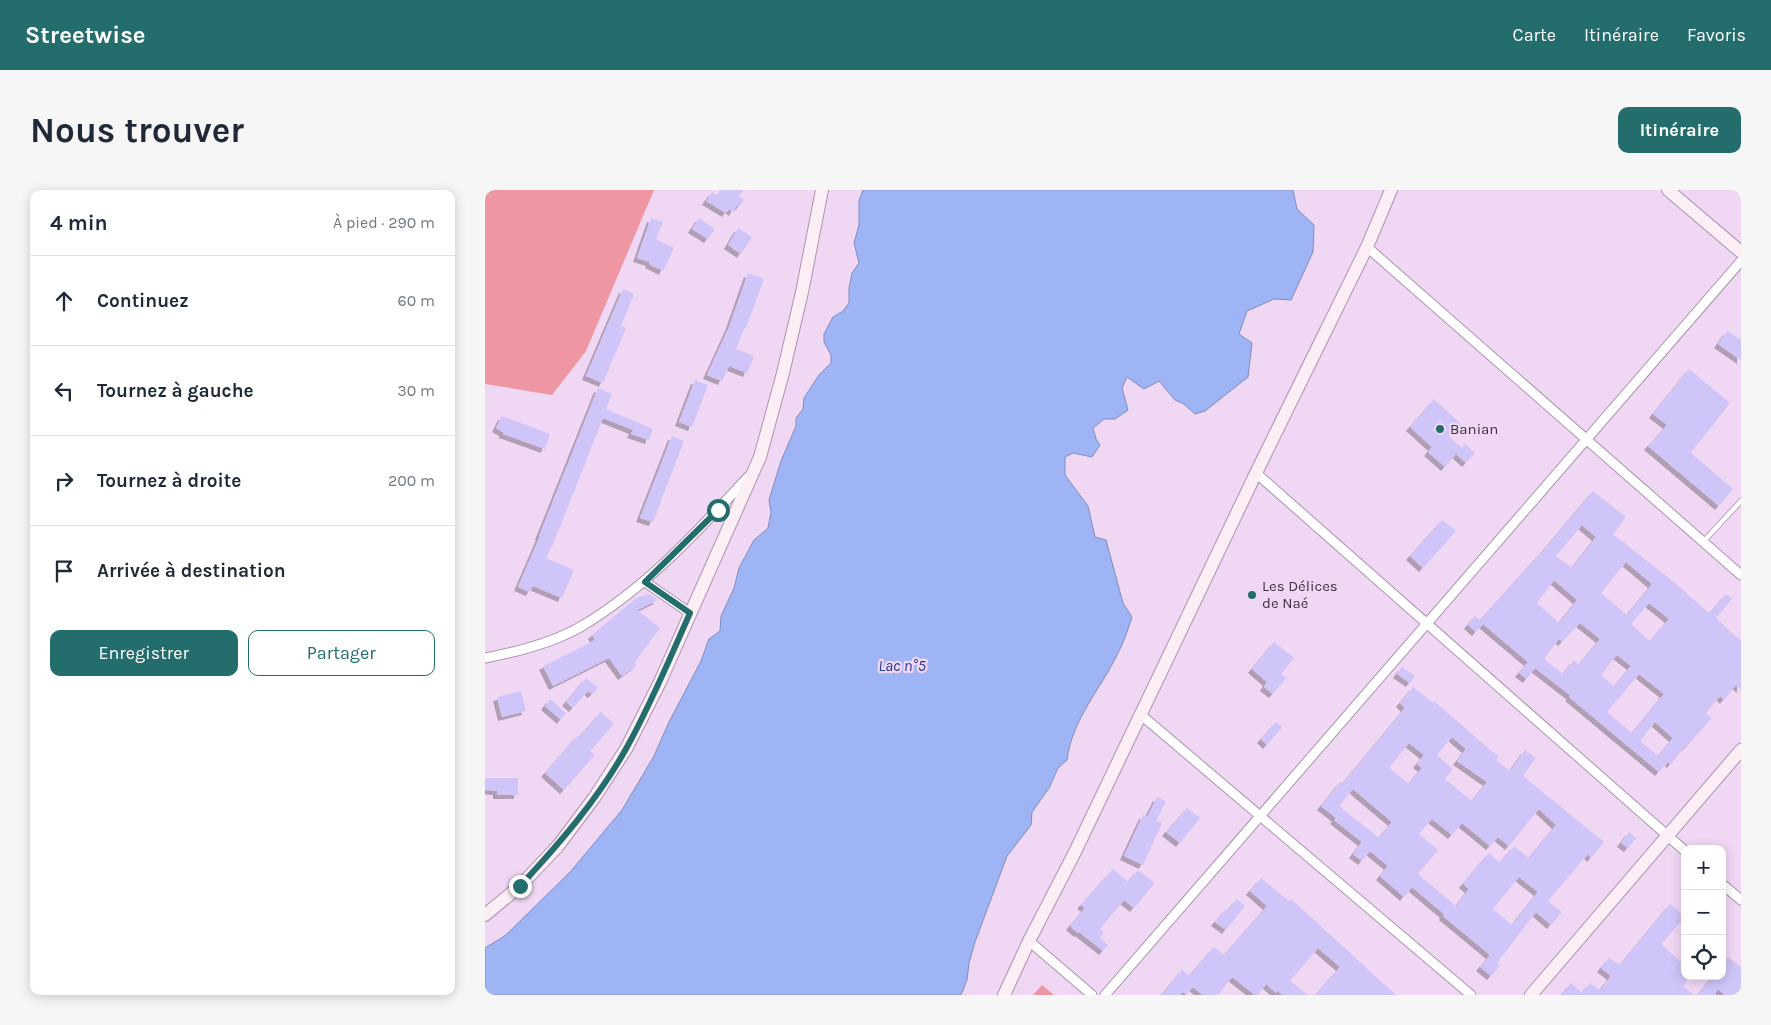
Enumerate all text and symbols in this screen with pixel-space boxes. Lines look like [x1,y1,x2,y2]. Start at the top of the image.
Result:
text: Streetwise [25,21,146,49]
text: Carte [1513,24,1556,46]
text: Itinéraire [1584,24,1659,46]
text: Favoris [1687,24,1746,46]
button: Itinéraire [1618,107,1741,153]
text: Nous trouver [30,110,244,151]
text: 4 min [50,211,108,235]
text: À pied · 290 m [333,213,435,232]
icon: ahead [50,287,78,315]
text: Continuez [97,290,189,312]
text: 60 m [398,291,435,310]
icon: left [50,377,78,405]
text: Tournez à gauche [97,380,254,402]
text: 30 m [397,381,435,400]
place label: Banian [1450,420,1498,438]
marker: Banian [1434,423,1446,435]
icon: right [50,467,78,495]
text: Tournez à droite [97,470,241,492]
text: 200 m [388,471,435,490]
route start [707,499,730,522]
icon: arrive [50,557,78,585]
text: Arrivée à destination [97,560,286,582]
place label: Les Délices de Naé [1262,577,1338,612]
marker: Les Délices de Naé [1246,589,1258,601]
button: Enregistrer [50,630,238,676]
button: Partager [248,630,435,676]
water label: Lac n°5 [878,656,926,675]
map controls [1681,845,1726,980]
button: + [1681,845,1726,890]
route end [509,875,532,898]
button: − [1681,890,1726,935]
button: locate [1681,935,1726,980]

